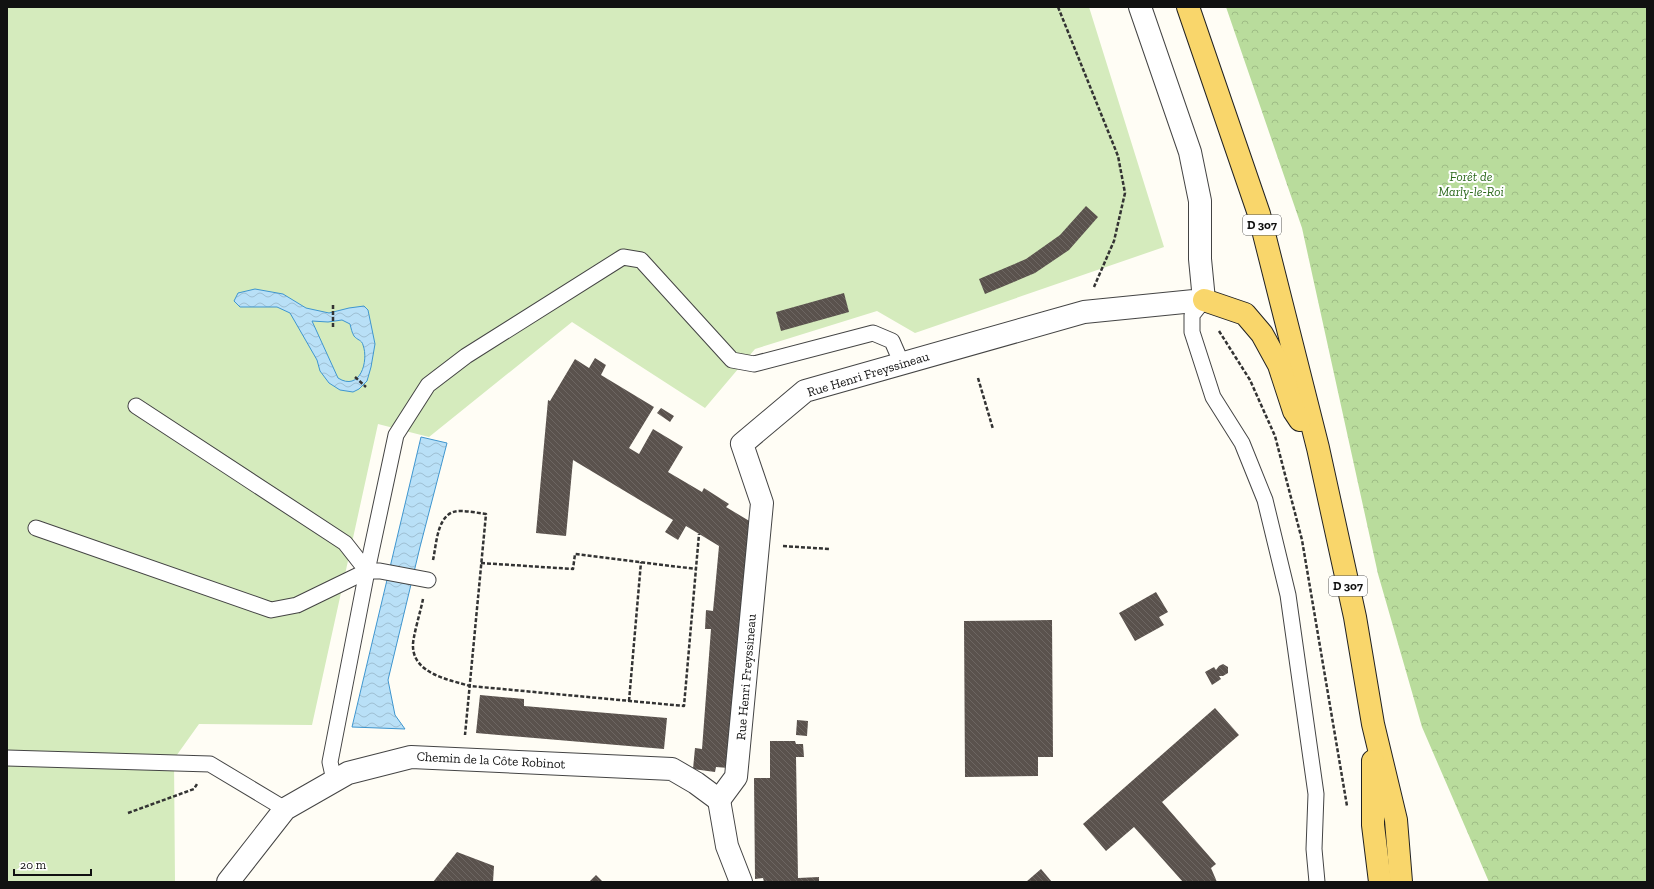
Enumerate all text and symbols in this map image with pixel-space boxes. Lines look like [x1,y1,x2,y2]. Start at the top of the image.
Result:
park label: Forêt de Marly-le-Roi [1438,169,1504,199]
road number: D 307 [1243,215,1281,235]
street label: Rue Henri Freyssineau [805,348,931,400]
road number: D 307 [1329,576,1367,596]
street label: Rue Henri Freyssineau [733,613,759,741]
street label: Chemin de la Côte Robinot [416,749,566,771]
scale bar [14,851,91,877]
text: 20 m [20,858,47,872]

